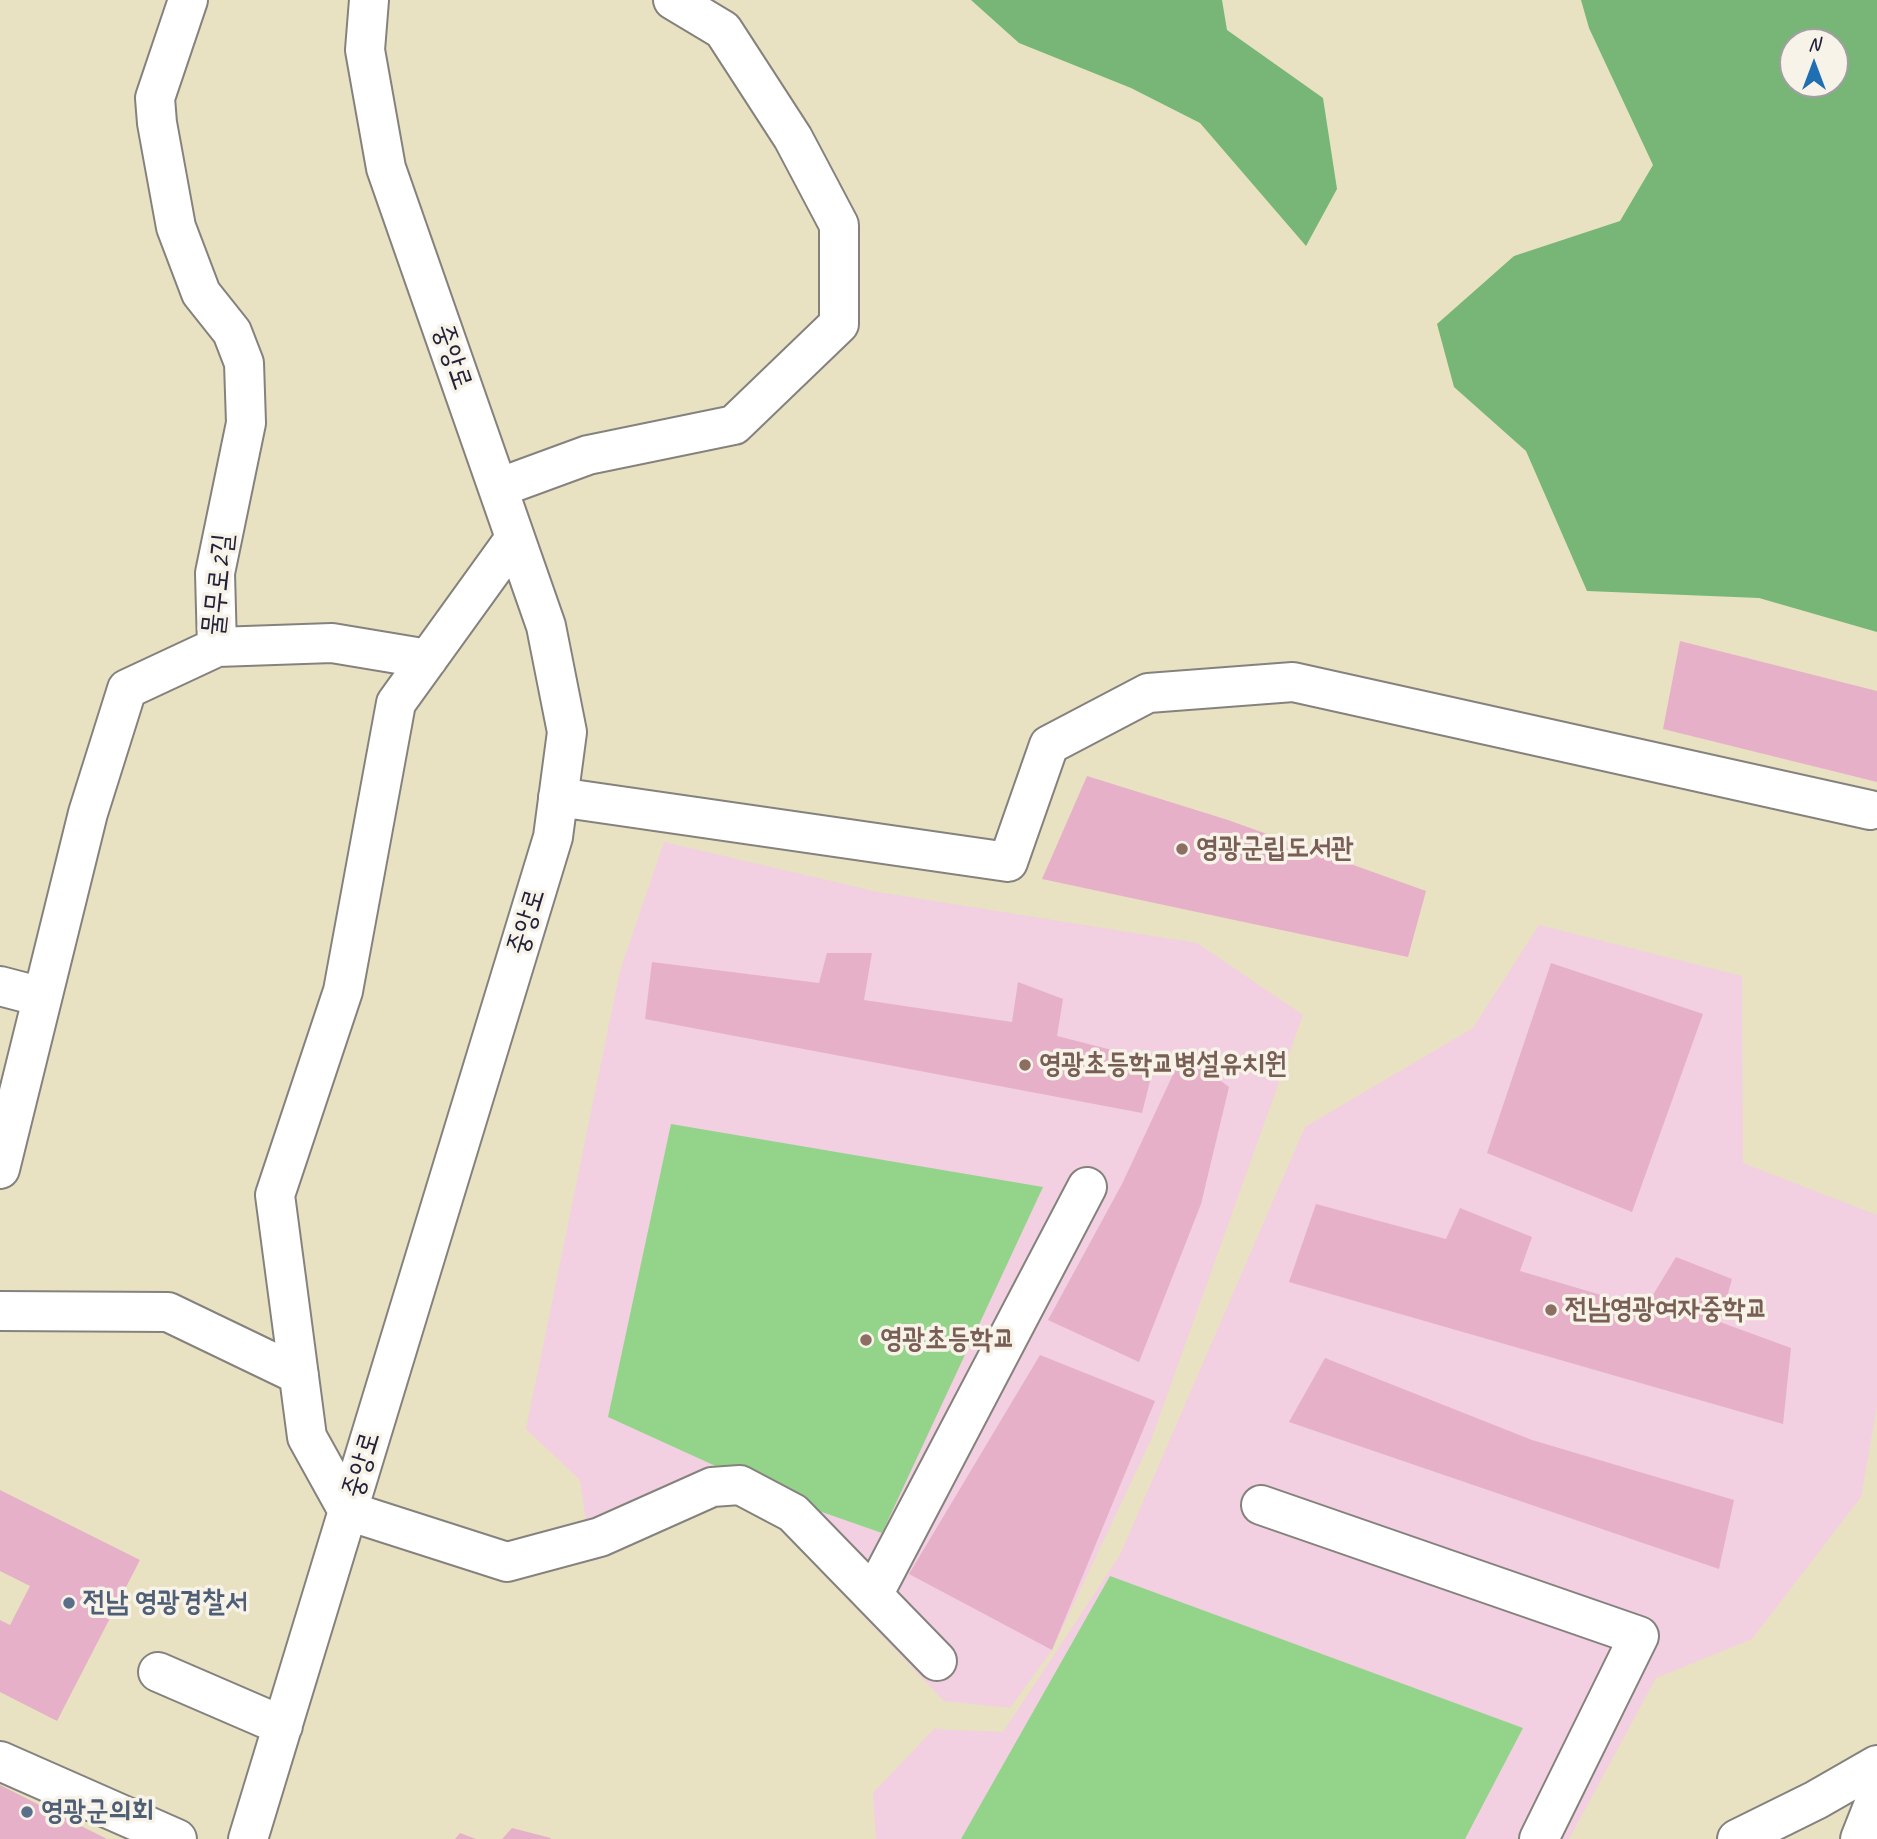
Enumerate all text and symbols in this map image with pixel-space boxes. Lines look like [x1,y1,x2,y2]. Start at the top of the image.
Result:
north arrow [1779,28,1849,98]
text: N [1808,32,1820,56]
street label: 중앙로 [425,320,479,394]
street label: 물무로2길 [197,532,241,638]
place label: 영광군립도서관 [1196,832,1354,866]
marker: 영광군립도서관 [1174,841,1190,857]
street label: 중앙로 [501,885,553,959]
place label: 영광초등학교병설유치원 [1039,1048,1287,1082]
marker: 영광초등학교병설유치원 [1017,1057,1033,1073]
place label: 전남영광여자중학교 [1565,1293,1768,1327]
marker: 전남영광여자중학교 [1543,1302,1559,1318]
place label: 영광초등학교 [880,1323,1015,1357]
marker: 영광초등학교 [858,1332,874,1348]
street label: 중앙로 [336,1428,388,1502]
place label: 전남 영광경찰서 [83,1586,247,1620]
marker: 전남 영광경찰서 [61,1595,77,1611]
place label: 영광군의회 [41,1795,154,1829]
marker: 영광군의회 [19,1804,35,1820]

